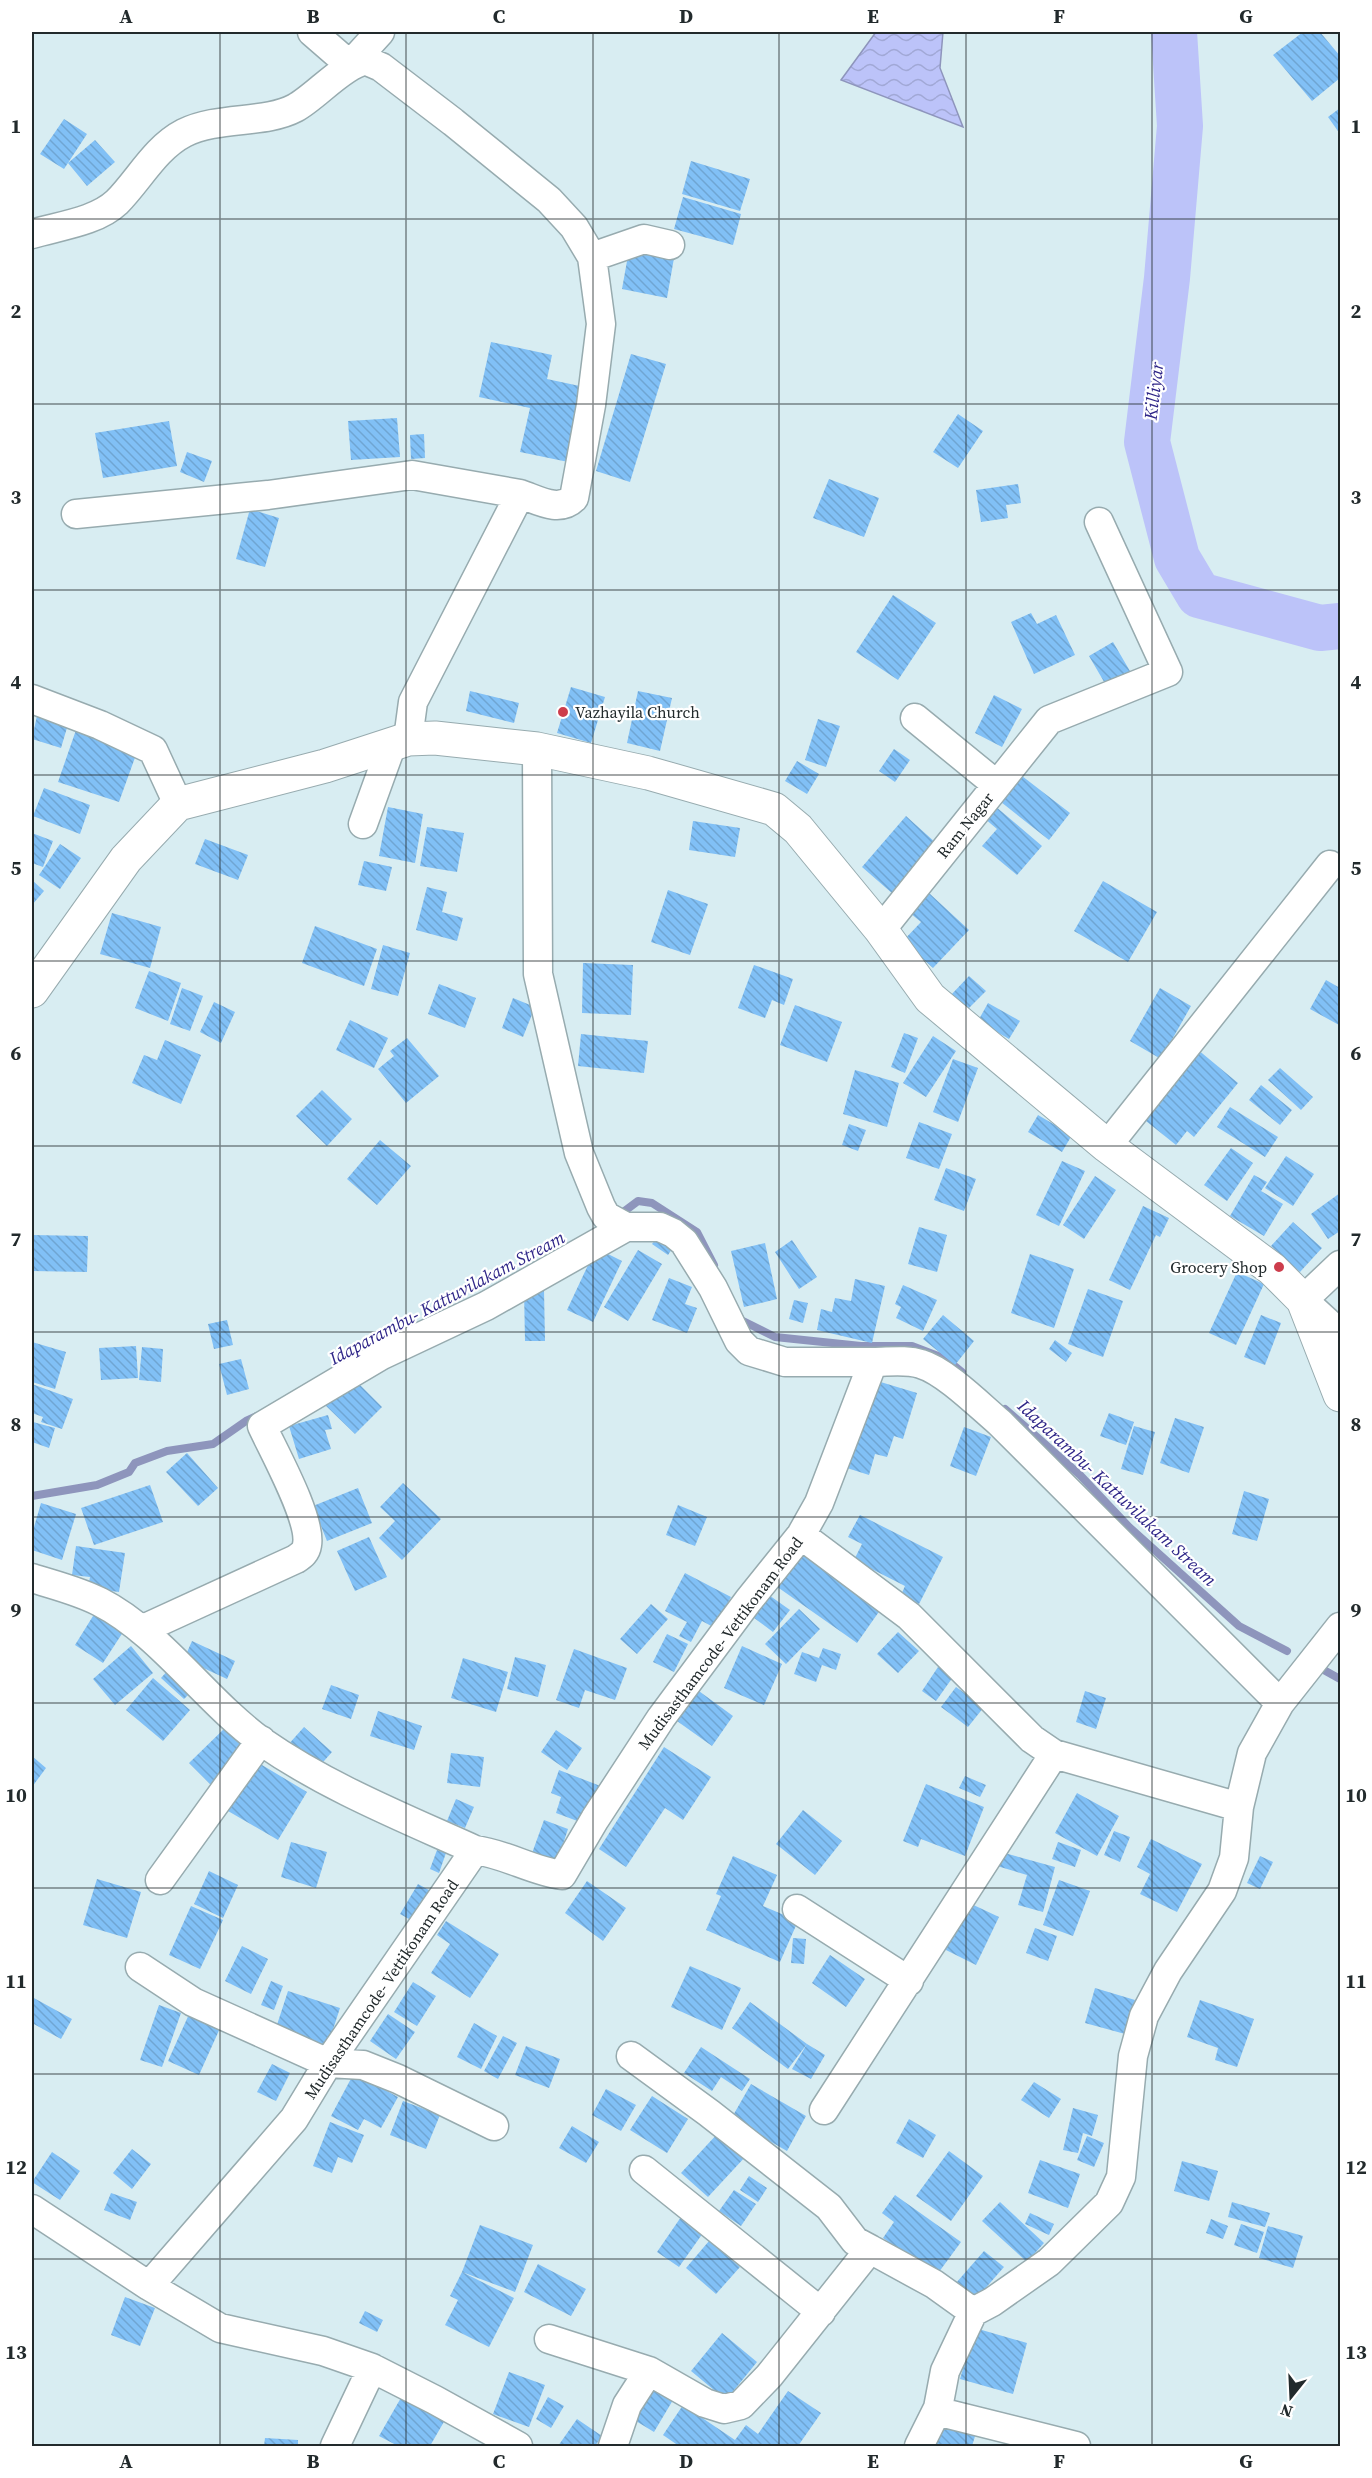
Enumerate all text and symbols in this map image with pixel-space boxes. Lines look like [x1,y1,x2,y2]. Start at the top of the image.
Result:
text: A [119,2,133,30]
text: B [306,2,320,30]
text: C [493,2,505,30]
text: D [679,2,693,30]
text: E [867,2,879,30]
text: F [1053,2,1065,30]
text: G [1239,2,1253,30]
text: 1 [11,112,21,140]
text: 1 [1351,112,1361,140]
text: 2 [11,297,22,325]
text: 2 [1351,297,1362,325]
water label: Killiyar [1137,360,1170,422]
text: 3 [11,483,22,511]
text: 3 [1351,483,1362,511]
text: 4 [11,668,22,696]
text: 4 [1351,668,1362,696]
place label: Vazhayila Church [575,701,700,723]
marker: Vazhayila Church [556,705,570,719]
street label: Ram Nagar [932,787,999,863]
text: 5 [11,854,22,882]
text: 5 [1351,854,1362,882]
text: 6 [11,1039,22,1067]
text: 6 [1351,1039,1362,1067]
text: 7 [11,1225,22,1253]
water label: Idaparambu- Kattuvilakam Stream [324,1225,569,1371]
text: 7 [1351,1225,1362,1253]
place label: Grocery Shop [1170,1256,1267,1278]
marker: Grocery Shop [1272,1260,1286,1274]
water label: Idaparambu- Kattuvilakam Stream [1012,1393,1222,1592]
text: 8 [11,1410,21,1438]
text: 8 [1351,1410,1361,1438]
street label: Mudisasthamcode- Vettikonam Road [633,1532,807,1754]
text: 9 [11,1596,22,1624]
text: 9 [1351,1596,1362,1624]
text: 10 [5,1781,27,1809]
text: 10 [1345,1781,1367,1809]
street label: Mudisasthamcode- Vettikonam Road [299,1875,463,2103]
text: 11 [5,1967,27,1995]
text: 11 [1345,1967,1367,1995]
text: 12 [5,2153,27,2181]
text: 12 [1345,2153,1367,2181]
text: 13 [5,2338,27,2366]
text: 13 [1345,2338,1367,2366]
north arrow [1261,2367,1321,2427]
text: N [1277,2399,1295,2424]
text: A [119,2447,133,2475]
text: B [306,2447,320,2475]
text: C [493,2447,505,2475]
text: D [679,2447,693,2475]
text: E [867,2447,879,2475]
text: F [1053,2447,1065,2475]
text: G [1239,2447,1253,2475]

